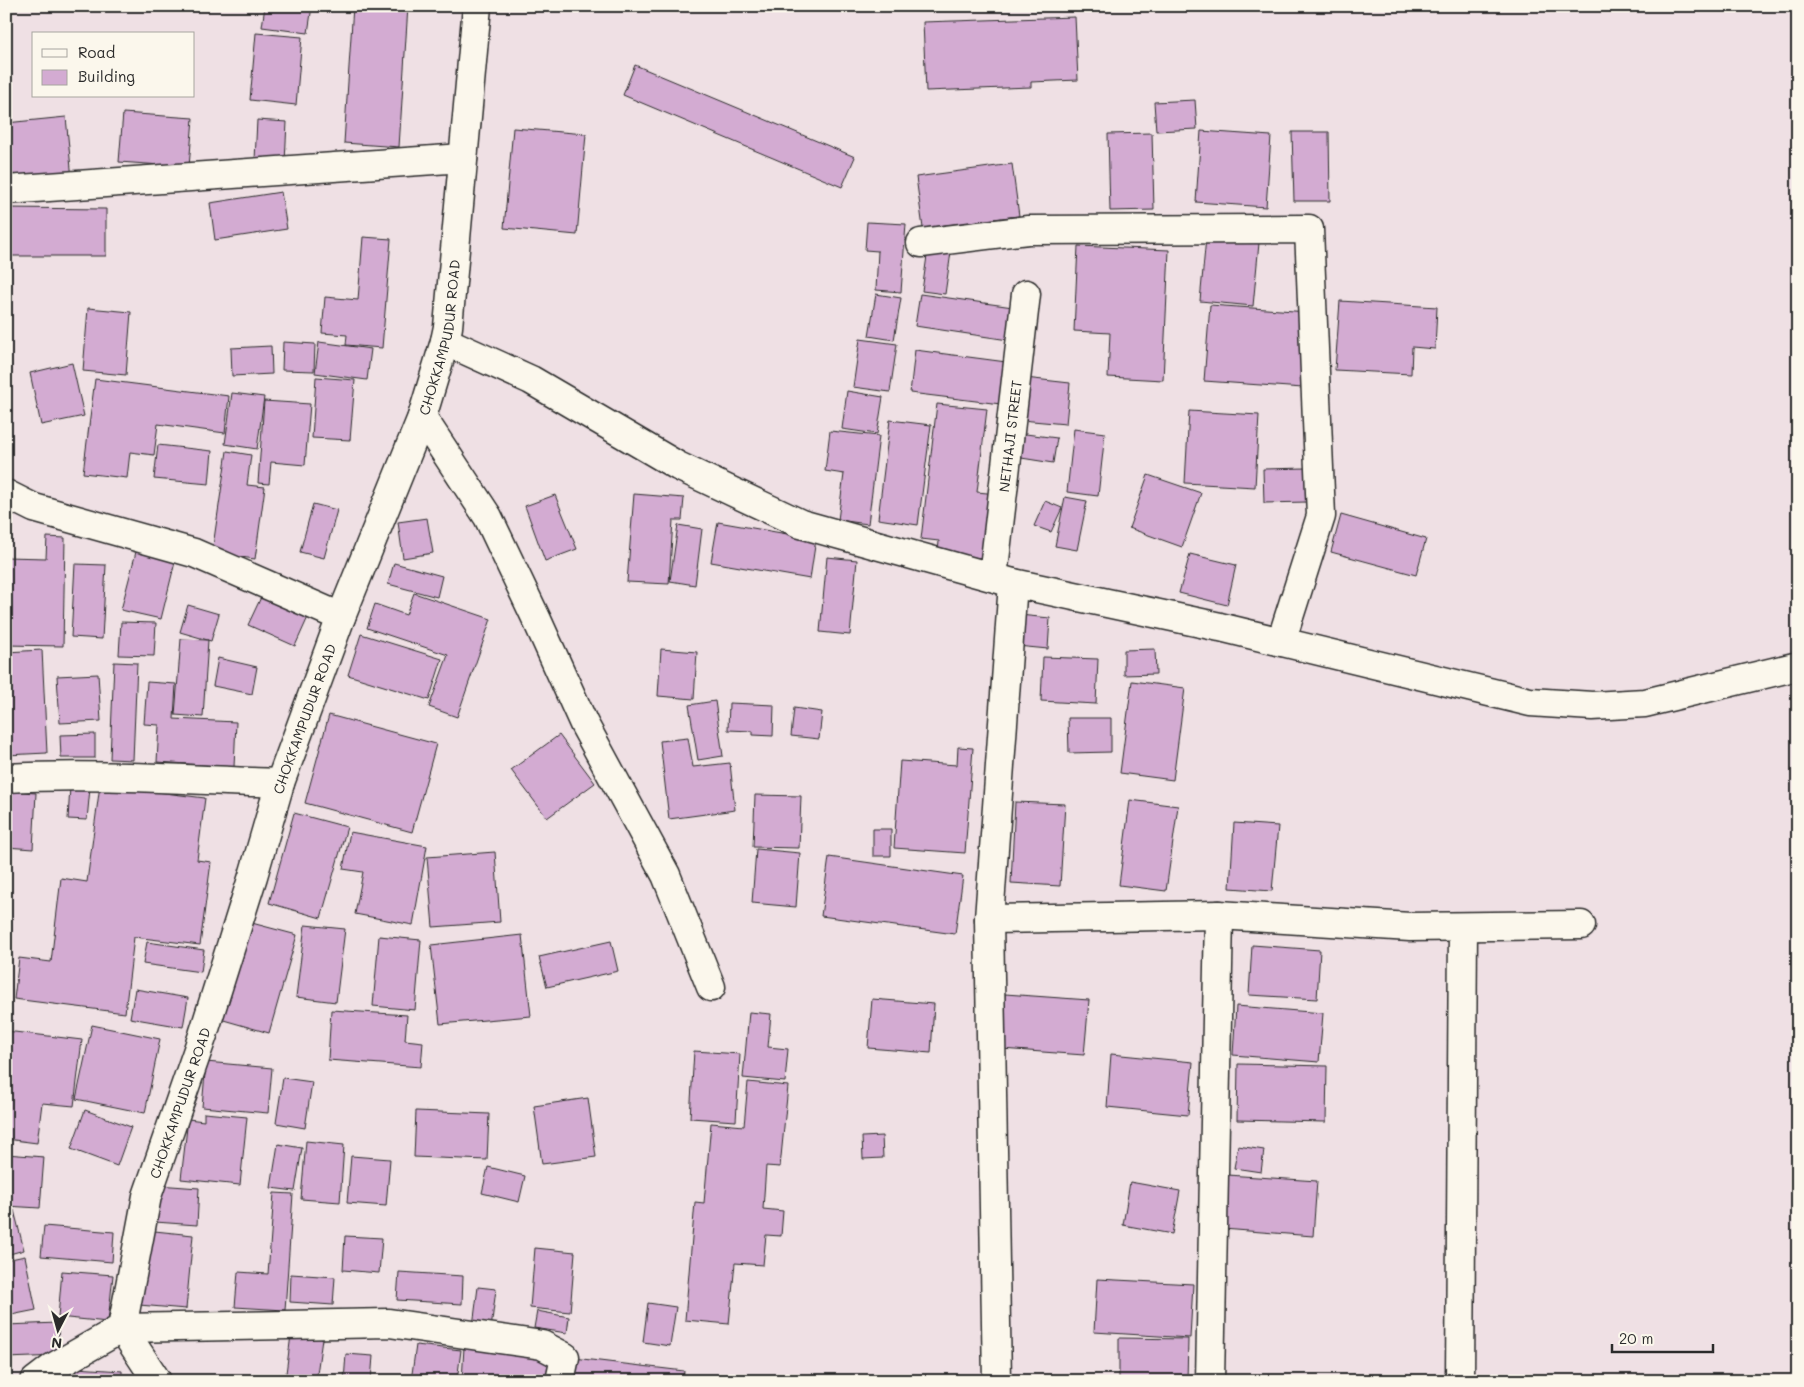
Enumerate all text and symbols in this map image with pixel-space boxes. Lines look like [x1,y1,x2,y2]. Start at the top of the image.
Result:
legend [32,32,195,98]
text: Road [78,42,115,62]
text: Building [78,66,135,86]
street label: CHOKKAMPUDUR ROAD [414,259,464,417]
street label: NETHAJI STREET [993,379,1025,493]
street label: CHOKKAMPUDUR ROAD [268,641,340,796]
street label: CHOKKAMPUDUR ROAD [144,1025,214,1181]
north arrow [32,1304,82,1354]
scale bar [1612,1322,1713,1354]
text: 20 m [1619,1328,1653,1348]
text: N [50,1333,63,1353]

